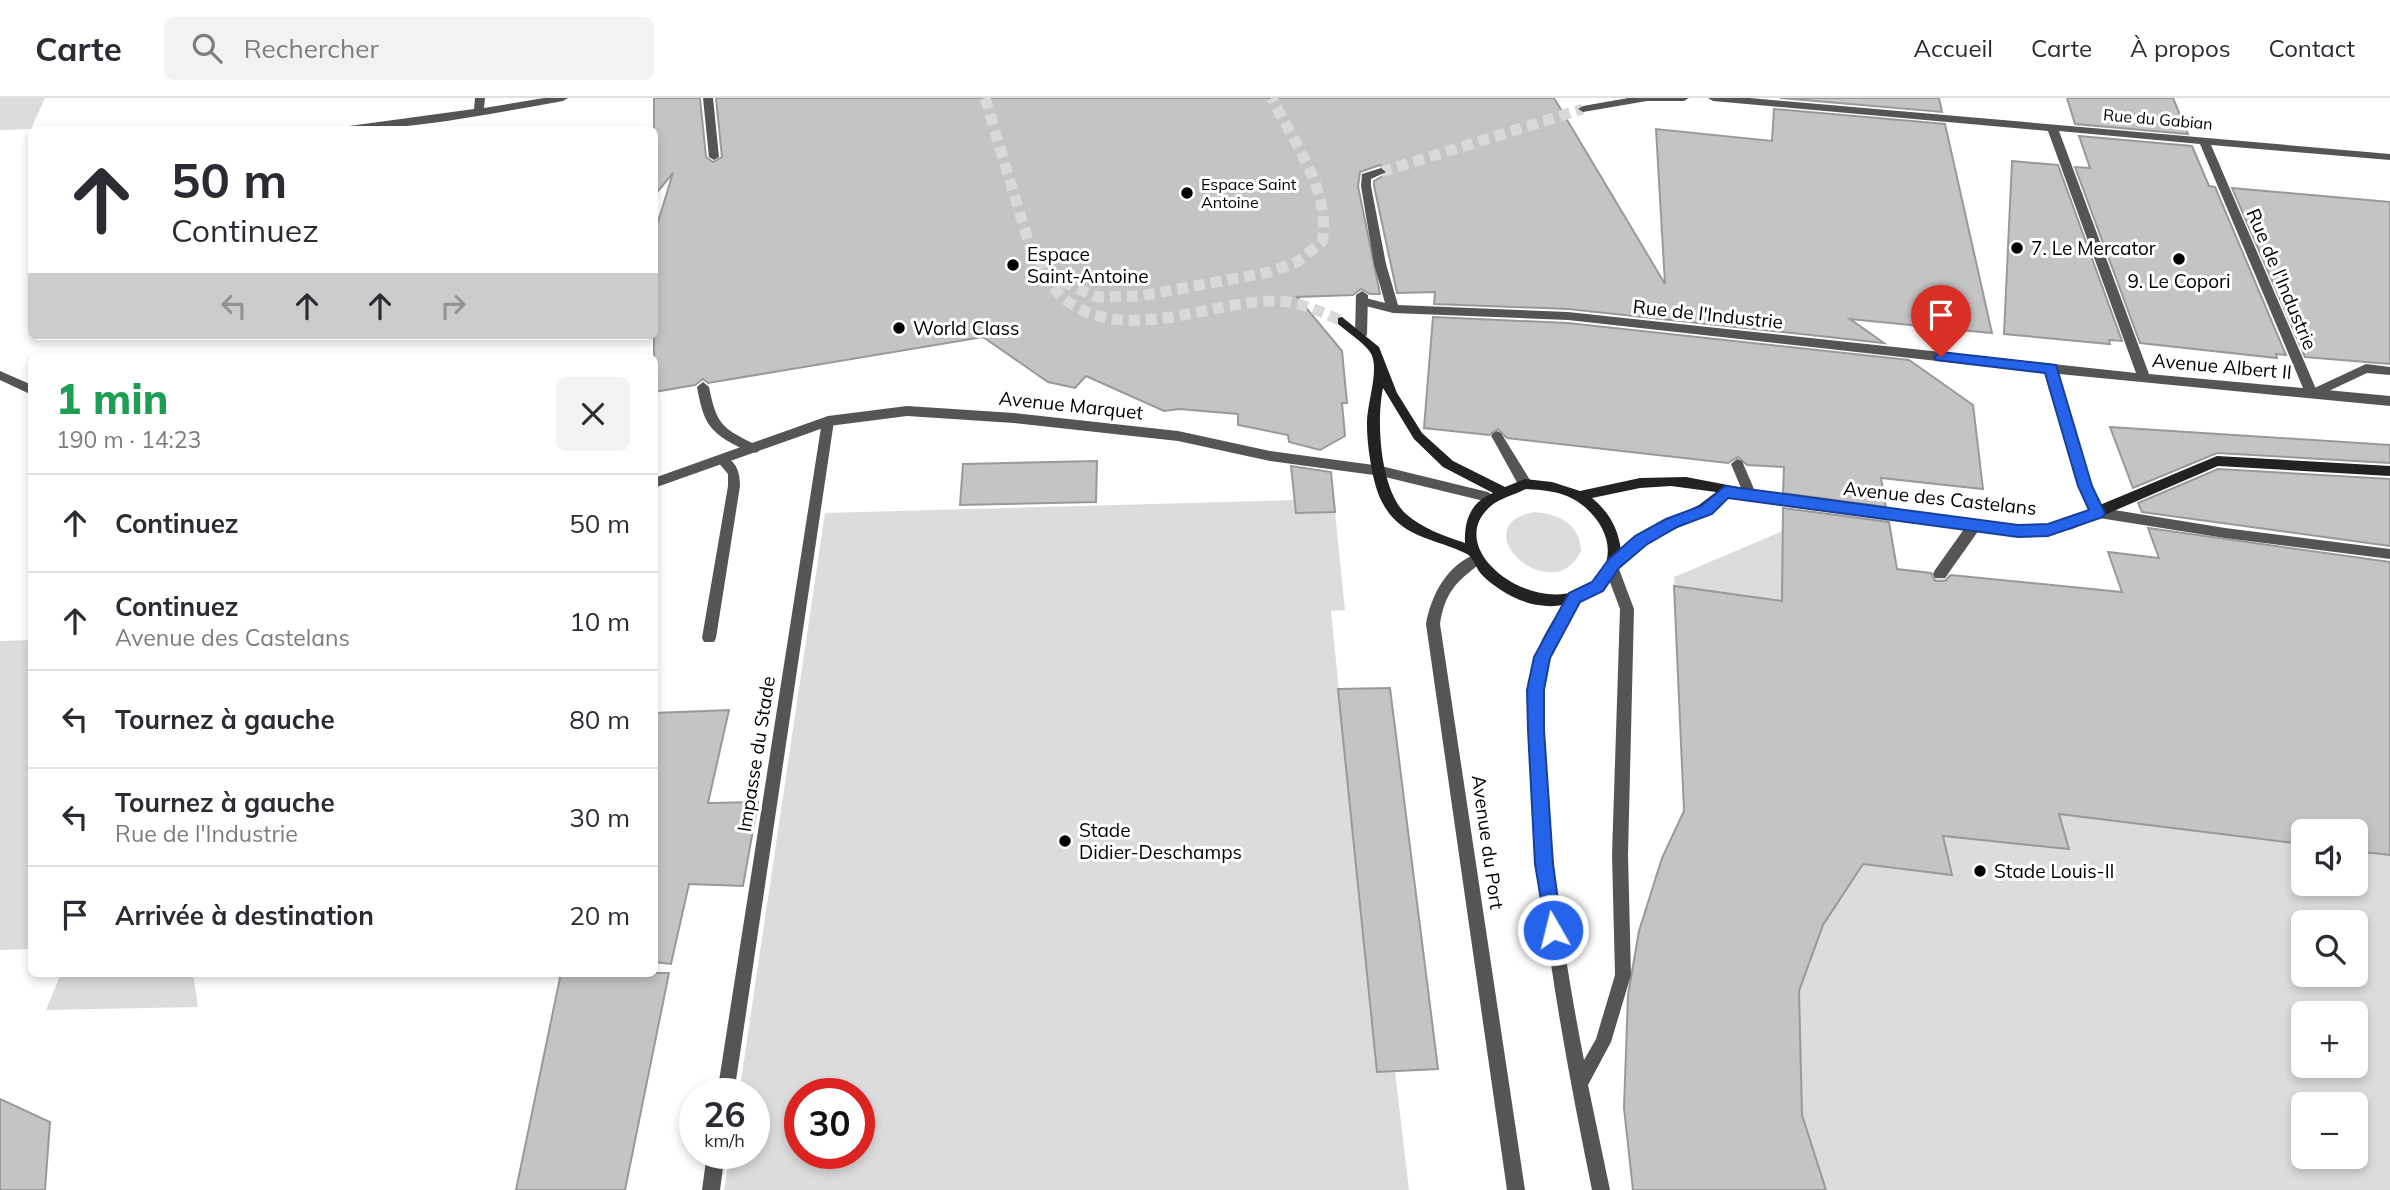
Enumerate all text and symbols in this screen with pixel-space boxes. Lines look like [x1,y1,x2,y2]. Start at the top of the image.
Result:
search box [164,17,654,80]
text: Carte [35,28,122,69]
icon: search [188,29,226,67]
text: Rechercher [244,32,379,65]
text: Accueil [1914,33,1993,63]
text: Carte [2031,33,2092,63]
text: À propos [2130,33,2231,63]
text: Contact [2269,33,2355,63]
street label: Rue du Gabian [2102,104,2214,134]
text: 50 m [171,149,287,210]
icon: ahead [56,154,147,245]
place label: Espace Saint Antoine [1201,174,1297,212]
marker: Espace Saint Antoine [1179,185,1195,201]
street label: Rue de l'Industrie [2241,205,2323,353]
text: Continuez [171,210,319,250]
place label: 7. Le Mercator [2031,236,2156,260]
marker: 7. Le Mercator [2009,240,2025,256]
place label: Espace Saint-Antoine [1027,242,1149,288]
marker: 9. Le Copori [2171,251,2187,267]
marker: Espace Saint-Antoine [1005,257,1021,273]
place label: 9. Le Copori [2127,269,2231,293]
pin [1911,285,1971,357]
icon: left [215,287,253,325]
icon: ahead [288,287,326,325]
icon: ahead [361,287,399,325]
icon: right [434,287,472,325]
street label: Rue de l'Industrie [1632,294,1784,334]
icon: arrive [1922,296,1960,334]
place label: World Class [913,316,1019,340]
marker: World Class [891,320,907,336]
street label: Avenue Albert II [2151,348,2293,384]
text: 1 min [56,372,169,425]
button: close [556,377,630,451]
street label: Avenue Marquet [998,385,1145,425]
text: 190 m · 14:23 [56,425,201,454]
street label: Avenue des Castelans [1842,476,2038,520]
icon: ahead [56,504,94,542]
text: Continuez [115,507,239,540]
text: 50 m [569,507,630,540]
text: Continuez [115,590,239,623]
icon: ahead [56,602,94,640]
text: 10 m [569,605,630,638]
text: Avenue des Castelans [115,623,350,652]
street label: Impasse du Stade [732,674,780,834]
icon: left [56,700,94,738]
text: Tournez à gauche [115,703,335,736]
text: 80 m [569,703,630,736]
street label: Avenue du Port [1467,773,1509,911]
text: Tournez à gauche [115,786,335,819]
icon: left [56,798,94,836]
text: 30 m [569,801,630,834]
place label: Stade Didier-Deschamps [1079,818,1242,864]
text: Rue de l'Industrie [115,819,298,848]
map controls [2291,819,2368,1169]
button: sound [2291,819,2368,896]
marker: Stade Didier-Deschamps [1057,833,1073,849]
place label: Stade Louis-II [1994,859,2115,883]
marker: Stade Louis-II [1972,863,1988,879]
position arrow [1516,893,1590,967]
icon: arrive [56,896,94,934]
text: Arrivée à destination [115,899,374,932]
text: 20 m [569,899,630,932]
button: search [2291,910,2368,987]
button: + [2291,1001,2368,1078]
speed limit sign: 30 [784,1078,875,1169]
text: 26 [703,1092,746,1136]
button: − [2291,1092,2368,1169]
text: km/h [704,1129,745,1152]

